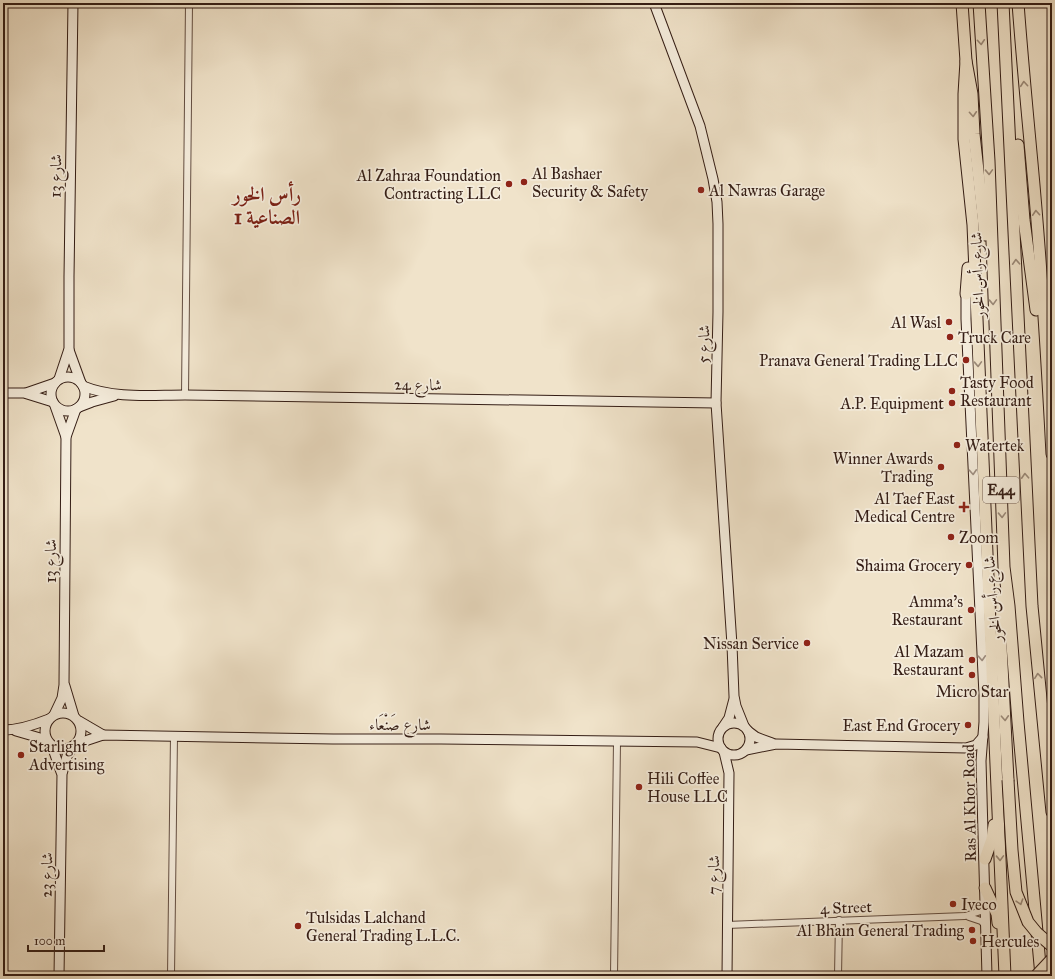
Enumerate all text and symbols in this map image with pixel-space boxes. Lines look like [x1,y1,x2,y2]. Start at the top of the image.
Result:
one-way arrow [977,39,986,45]
one-way arrow [1020,81,1029,87]
one-way arrow [969,111,977,117]
street label: شارع 13 [46,154,69,198]
place label: Al Bashaer Security & Safety [531,164,649,201]
place label: Al Zahraa Foundation Contracting LLC [356,166,501,204]
one-way arrow [985,169,993,175]
marker: Al Bashaer Security & Safety [519,177,529,187]
marker: Al Zahraa Foundation Contracting LLC [504,179,514,189]
district label: رأس الخور الصناعية 1 [231,181,301,229]
place label: Al Nawras Garage [708,181,826,201]
marker: Al Nawras Garage [696,185,706,195]
one-way arrow [1031,210,1040,216]
street label: شارع رأس الخور [965,231,993,320]
one-way arrow [1012,259,1020,265]
one-way arrow [989,299,998,305]
place label: Al Wasl [890,313,942,332]
marker: Al Wasl [944,317,954,327]
street label: شارع 5 [693,324,718,364]
place label: Truck Care [958,328,1031,347]
marker: Truck Care [945,332,955,342]
place label: Pranava General Trading LLC [759,351,958,371]
marker: Pranava General Trading LLC [961,355,971,365]
one-way arrow [974,361,983,367]
place label: Tasty Food Restaurant [960,373,1034,410]
street label: شارع 24 [394,375,442,398]
marker: Tasty Food Restaurant [947,386,957,396]
place label: A.P. Equipment [839,394,944,414]
marker: A.P. Equipment [947,398,957,408]
place label: Watertek [965,436,1025,455]
marker: Watertek [952,440,962,450]
place label: Winner Awards Trading [833,449,934,487]
marker: Winner Awards Trading [936,462,946,472]
one-way arrow [969,469,978,475]
one-way arrow [1021,473,1030,479]
road number: E44 [983,477,1019,503]
place label: Al Taef East Medical Centre [854,489,955,526]
marker: Al Taef East Medical Centre [958,501,970,513]
one-way arrow [998,512,1006,518]
place label: Zoom [959,528,999,547]
marker: Zoom [946,532,956,542]
street label: شارع 13 [41,539,64,583]
street label: شارع رأس الخور [977,555,1010,645]
place label: Shaima Grocery [855,556,962,575]
marker: Shaima Grocery [964,560,974,570]
place label: Amma's Restaurant [891,592,963,629]
marker: Amma's Restaurant [966,605,976,615]
place label: Nissan Service [703,634,799,653]
marker: Nissan Service [802,638,812,648]
place label: Al Mazam Restaurant [892,642,965,679]
marker: Al Mazam Restaurant [967,655,977,665]
one-way arrow [978,655,987,661]
marker: Micro Star [967,670,977,680]
one-way arrow [1034,672,1043,679]
place label: Micro Star [936,682,1008,701]
street label: شارع صَنْعَاء [369,713,431,738]
one-way arrow [1000,715,1009,721]
place label: East End Grocery [843,716,961,735]
marker: East End Grocery [963,720,973,730]
place label: Starlight Advertising [28,737,105,775]
street label: Ras Al Khor Road [959,744,980,862]
marker: Starlight Advertising [16,750,26,760]
place label: Hili Coffee House LLC [647,769,728,806]
marker: Hili Coffee House LLC [634,782,644,792]
street label: شارع 23 [37,852,60,898]
street label: شارع 7 [704,855,727,895]
one-way arrow [996,855,1005,861]
place label: Iveco [961,895,997,914]
street label: 4 Street [820,897,873,918]
marker: Iveco [948,899,958,909]
one-way arrow [1015,899,1024,906]
place label: Tulsidas Lalchand General Trading L.L.C. [306,908,460,946]
marker: Tulsidas Lalchand General Trading L.L.C. [293,921,303,931]
place label: Al Bhain General Trading [796,921,965,941]
marker: Al Bhain General Trading [967,925,977,935]
scale bar [28,927,104,953]
place label: Hercules [981,932,1039,951]
text: 100 m [34,934,65,948]
marker: Hercules [968,936,978,946]

